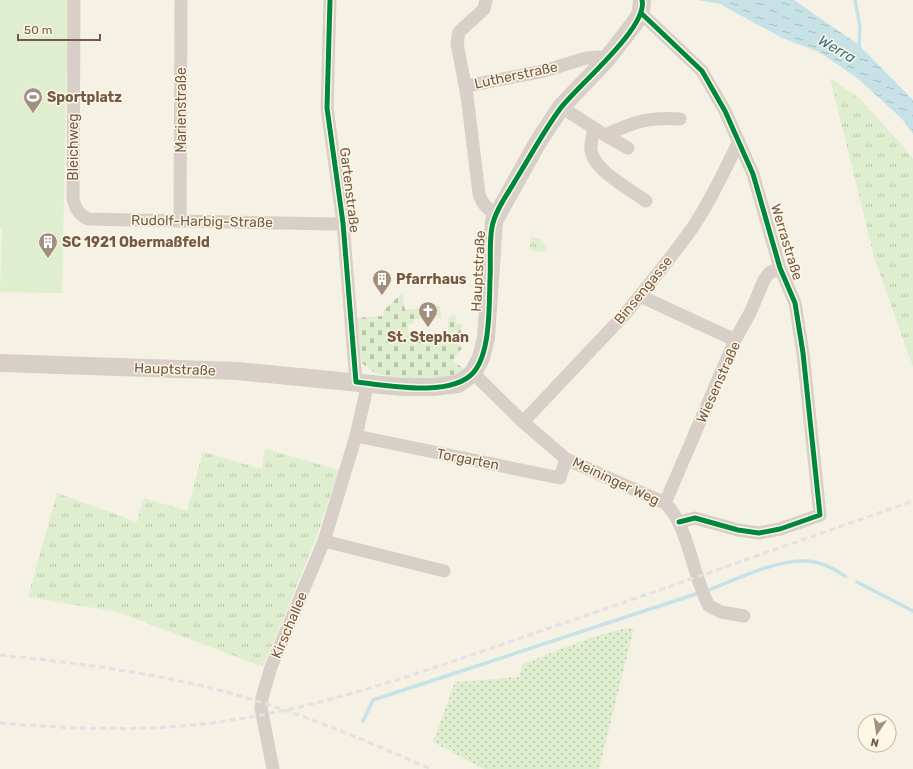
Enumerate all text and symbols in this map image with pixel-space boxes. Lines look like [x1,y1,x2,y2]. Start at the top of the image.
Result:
scale bar [18,16,100,42]
text: 50 m [24,23,52,37]
water label: Werra [815,31,859,67]
street label: Lutherstraße [473,58,560,93]
street label: Marienstraße [173,67,190,153]
sports icon: Sportplatz [22,86,44,114]
place label: Sportplatz [47,89,122,106]
street label: Bleichweg [65,113,82,181]
street label: Gartenstraße [336,146,363,234]
street label: Werrastraße [767,202,806,282]
street label: Rudolf-Harbig-Straße [131,212,273,231]
street label: Hauptstraße [468,230,489,312]
building icon: SC 1921 Obermaßfeld [37,231,59,259]
place label: SC 1921 Obermaßfeld [62,234,210,251]
street label: Binsengasse [611,253,676,328]
building icon: Pfarrhaus [371,268,393,296]
place label: Pfarrhaus [396,271,467,288]
church icon: St. Stephan [417,300,439,328]
place label: St. Stephan [387,329,469,346]
street label: Wiesenstraße [693,339,744,426]
street label: Hauptstraße [134,360,216,379]
street label: Torgarten [435,445,501,474]
street label: Meininger Weg [569,454,662,509]
street label: Kirschallee [268,589,311,661]
north arrow [857,713,897,753]
text: N [869,735,880,749]

